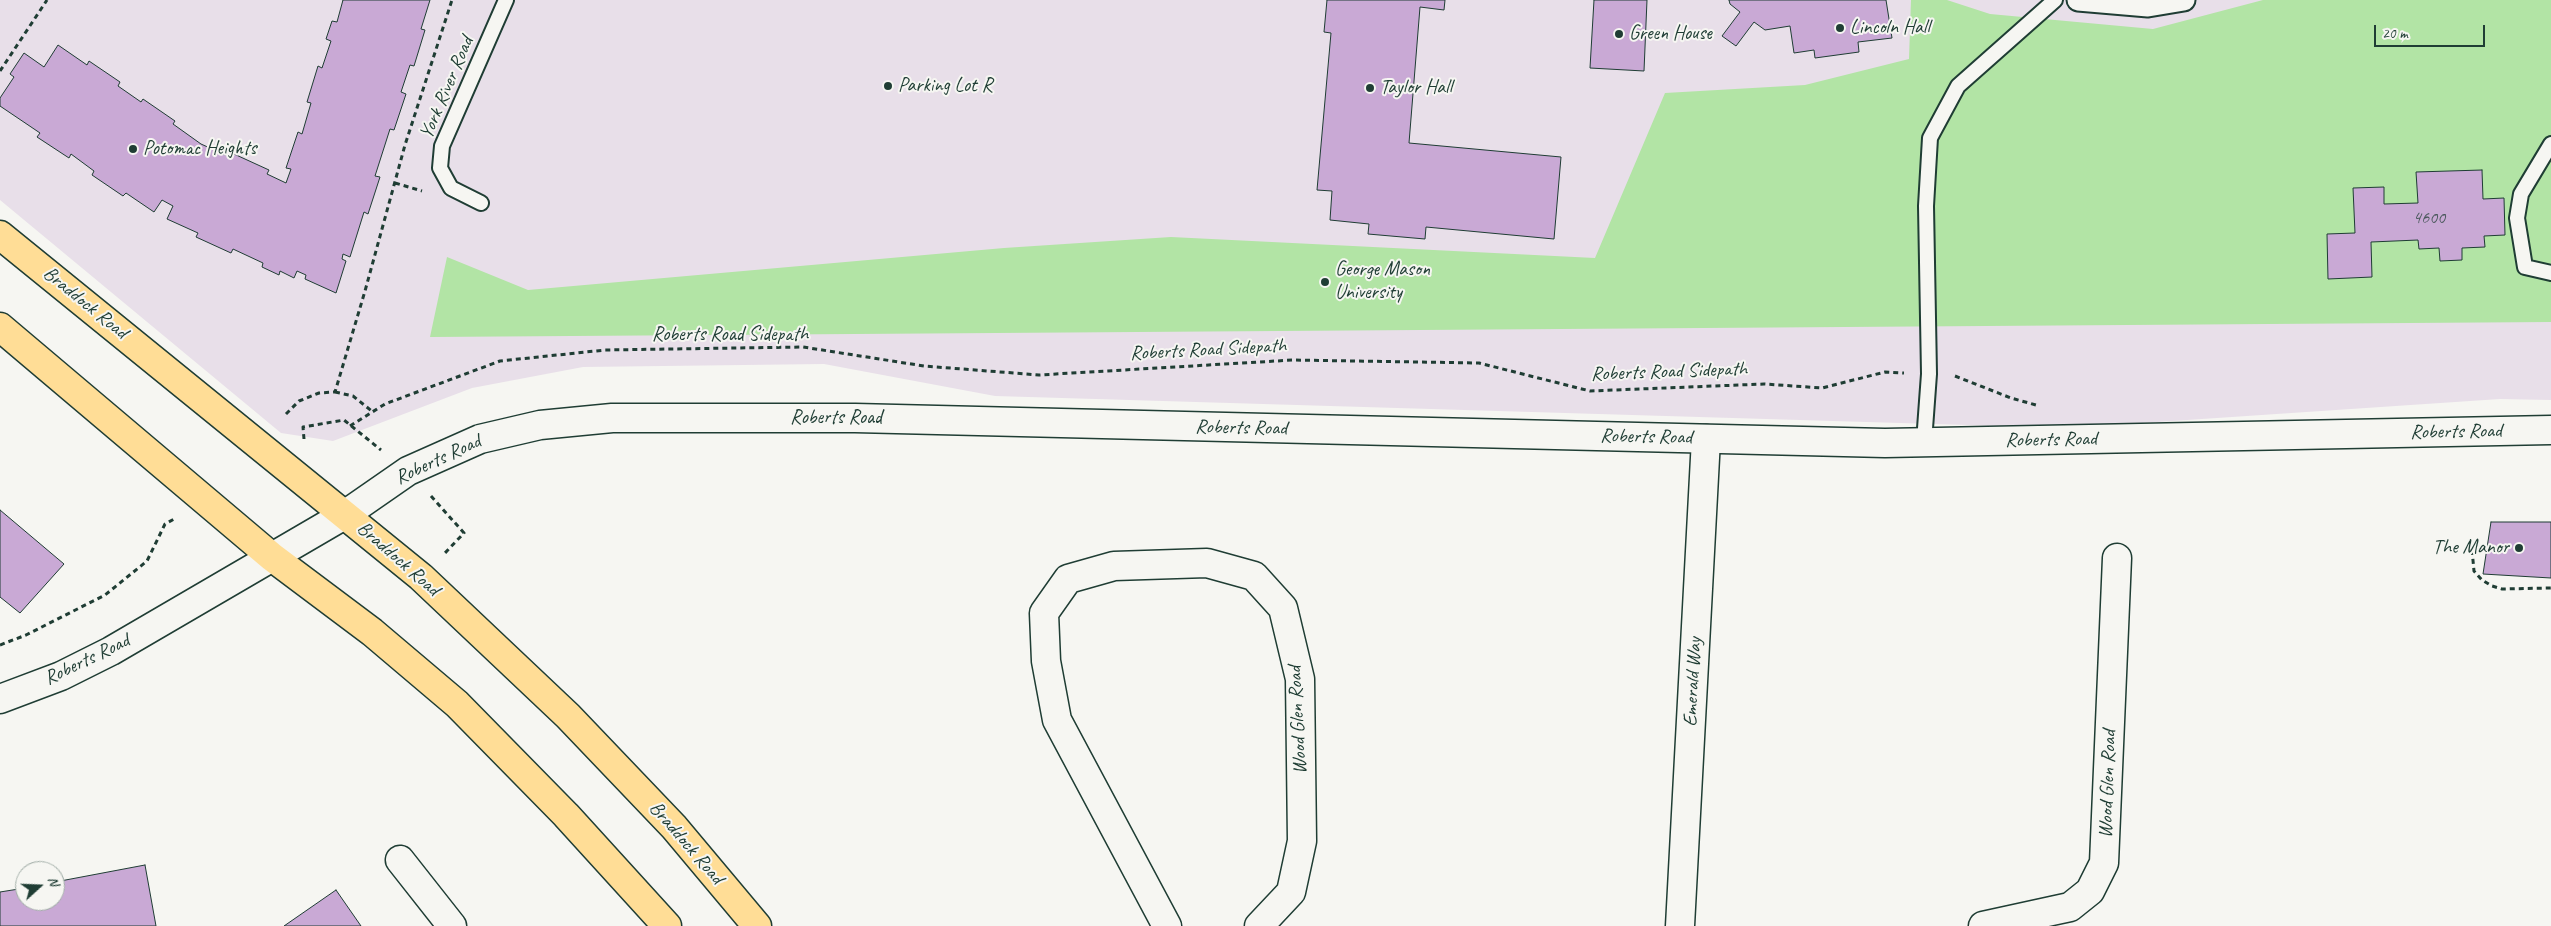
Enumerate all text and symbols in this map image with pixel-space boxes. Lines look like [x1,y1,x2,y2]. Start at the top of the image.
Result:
scale bar [2376,15,2487,47]
place label: Lincoln Hall [1850,16,1930,40]
place label: Green House [1629,22,1712,46]
marker: Lincoln Hall [1834,22,1846,34]
text: 20 m [2382,24,2408,43]
marker: Green House [1613,28,1625,40]
street label: York River Road [415,33,479,143]
place label: Parking Lot R [898,74,992,98]
place label: Taylor Hall [1380,76,1452,100]
marker: Parking Lot R [882,80,894,92]
marker: Taylor Hall [1364,82,1376,94]
place label: Potomac Heights [143,137,256,161]
marker: Potomac Heights [127,143,139,155]
house number: 4600 [2413,207,2445,229]
place label: George Mason University [1335,258,1430,305]
street label: Braddock Road [38,262,132,344]
marker: George Mason University [1319,276,1331,288]
street label: Roberts Road Sidepath [652,323,808,347]
street label: Roberts Road Sidepath [1129,334,1287,366]
street label: Roberts Road Sidepath [1590,357,1748,387]
street label: Roberts Road [790,406,882,430]
street label: Roberts Road [1195,415,1287,441]
street label: Roberts Road [2410,419,2502,445]
street label: Roberts Road [1600,424,1692,450]
street label: Roberts Road [2005,427,2097,453]
street label: Roberts Road [391,430,485,490]
street label: Braddock Road [352,517,444,601]
place label: The Manor [2432,536,2509,560]
marker: The Manor [2513,542,2525,554]
street label: Roberts Road [41,629,133,691]
street label: Emerald Way [1679,637,1707,727]
street label: Wood Glen Road [1283,665,1313,775]
street label: Wood Glen Road [2094,729,2122,839]
street label: Braddock Road [644,797,728,889]
north arrow [15,861,65,911]
text: N [44,874,63,888]

